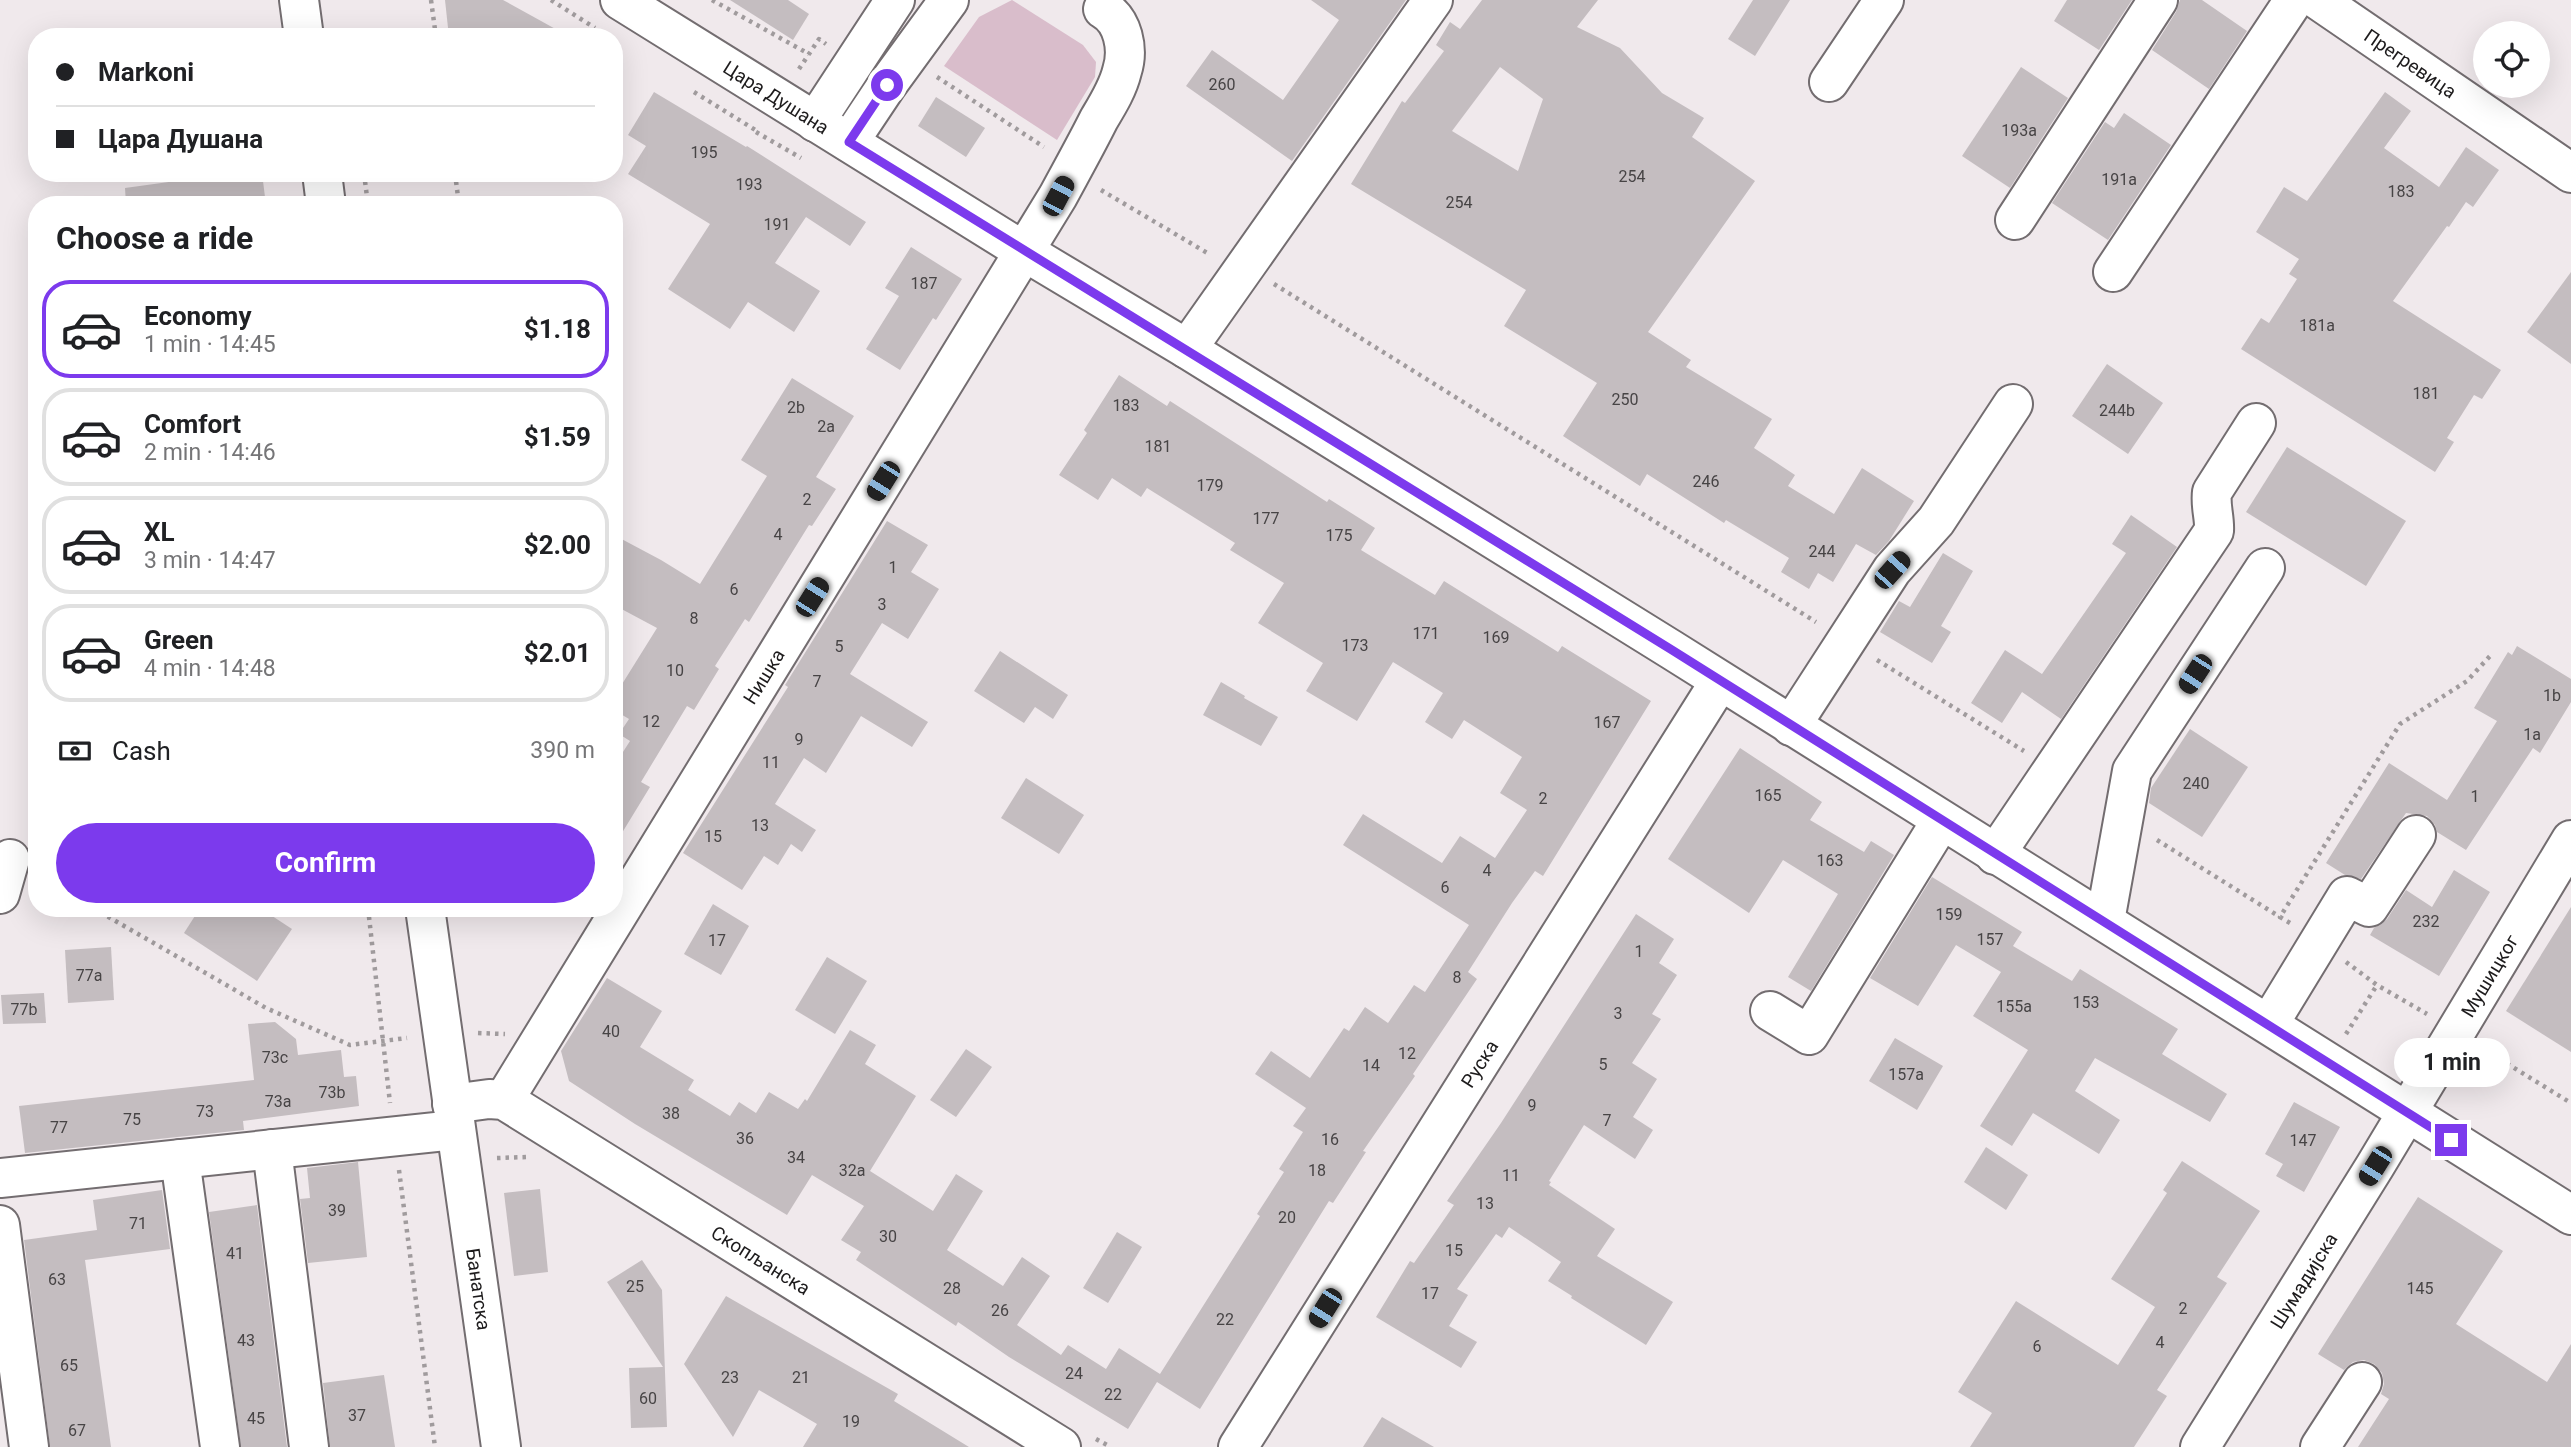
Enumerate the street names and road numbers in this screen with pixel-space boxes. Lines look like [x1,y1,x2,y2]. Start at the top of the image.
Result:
street label: Прегревица [2360,24,2461,103]
street label: Цара Душана [719,56,833,139]
street label: Нишка [738,645,790,708]
street label: Мушицког [2456,931,2523,1021]
street label: Руска [1456,1036,1503,1092]
street label: Скопљанска [707,1221,814,1300]
street label: Шумадијска [2265,1229,2343,1333]
street label: Банатска [461,1247,495,1332]

